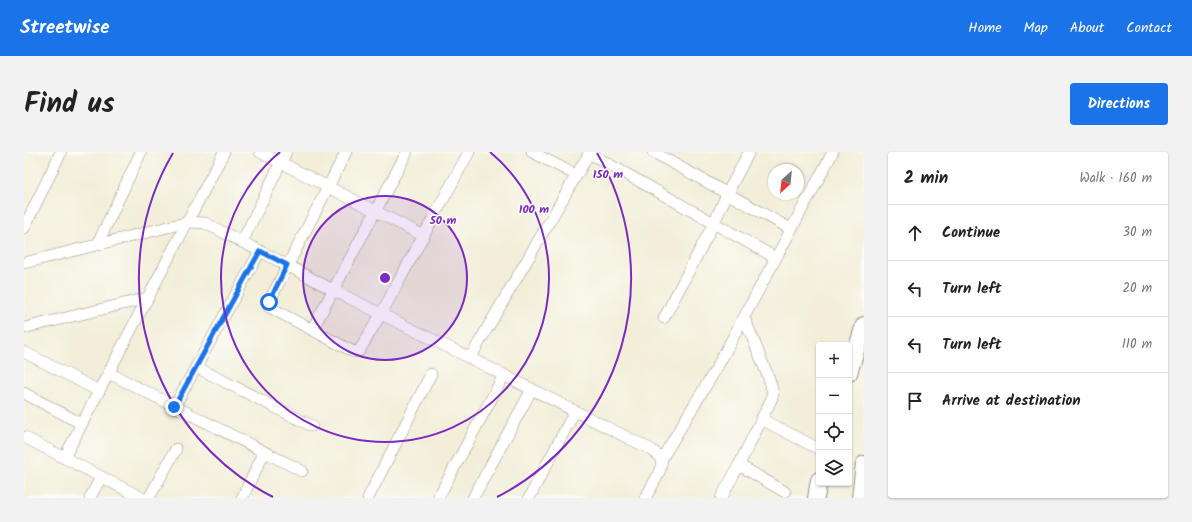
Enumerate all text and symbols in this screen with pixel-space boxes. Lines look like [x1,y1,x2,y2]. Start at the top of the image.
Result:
text: Streetwise [20,13,110,43]
text: Home [968,17,1002,39]
text: Map [1024,17,1048,39]
text: About [1070,17,1104,39]
text: Contact [1126,17,1172,39]
text: Find us [24,82,115,127]
button: Directions [1070,83,1168,125]
north arrow [768,164,804,200]
text: 150 m [593,165,623,184]
text: 2 min [904,165,948,192]
text: Walk · 160 m [1080,168,1152,189]
text: 100 m [519,200,549,219]
text: 50 m [429,211,457,230]
text: Continue [942,221,1000,245]
icon: ahead [904,222,926,244]
text: 30 m [1123,222,1152,243]
centre of rings [378,271,392,285]
text: Turn left [942,277,1002,301]
icon: left [904,278,926,300]
text: 20 m [1122,278,1152,299]
route start [260,293,278,311]
text: Turn left [942,333,1002,357]
icon: left [904,334,926,356]
text: 110 m [1122,334,1152,355]
map controls [816,342,852,486]
button: + [816,342,852,378]
button: − [816,378,852,414]
text: Arrive at destination [942,389,1081,413]
icon: arrive [904,390,926,412]
route end [165,398,183,416]
button: locate [816,414,852,450]
button: layers [816,450,852,486]

